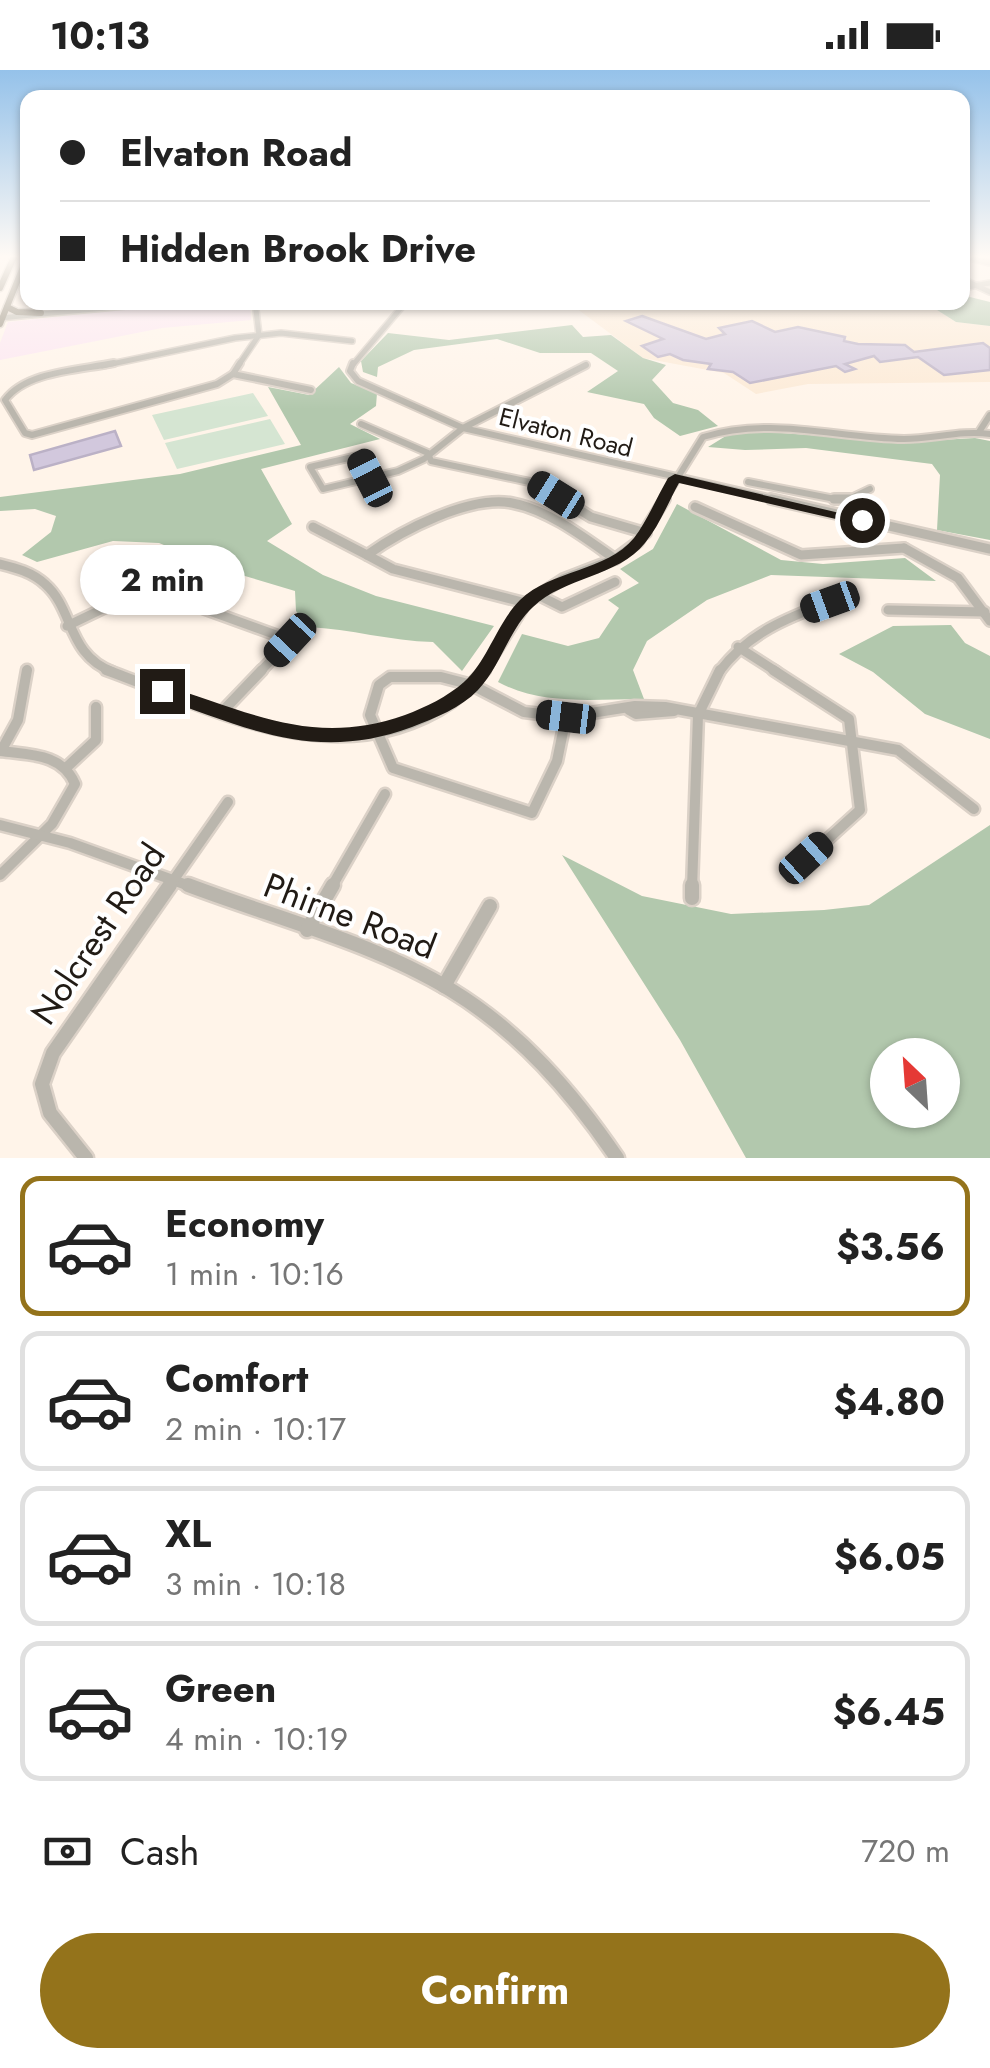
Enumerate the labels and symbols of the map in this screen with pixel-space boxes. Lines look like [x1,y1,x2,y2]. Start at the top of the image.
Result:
street label: Elvaton Road [495,398,637,466]
car [343,444,397,512]
car [523,466,589,524]
route start [840,498,885,543]
callout: 2 min [80,546,244,616]
car [797,578,863,626]
car [259,608,321,672]
route end [140,669,185,714]
car [534,698,598,736]
car [774,827,838,889]
street label: Nolcrest Road [19,833,177,1035]
street label: Phirne Road [257,860,443,972]
north arrow [870,1038,960,1128]

